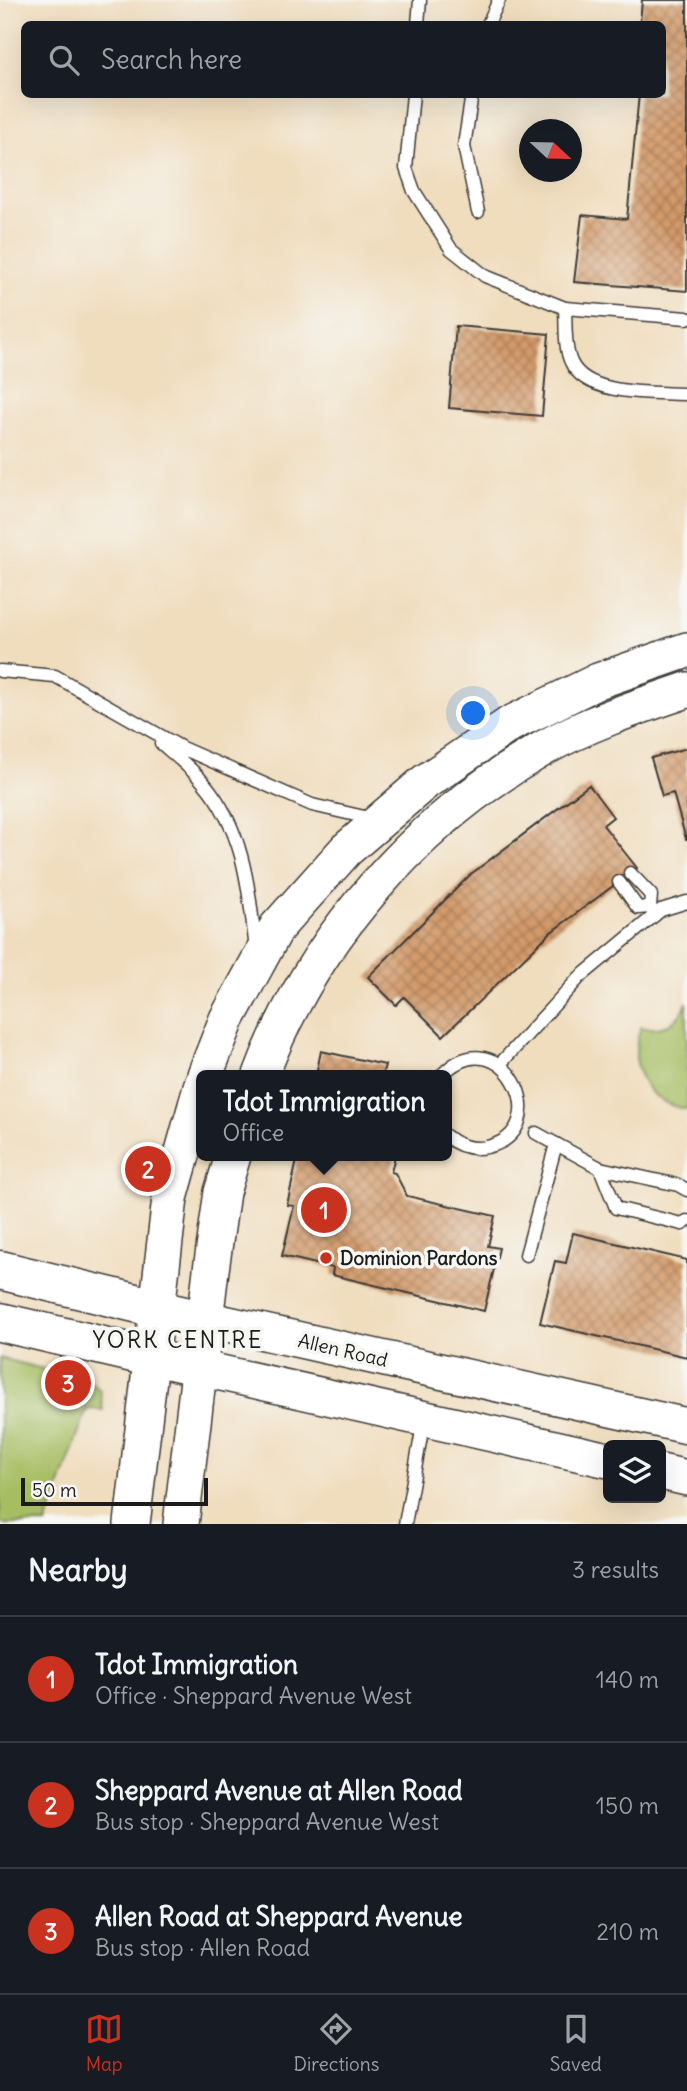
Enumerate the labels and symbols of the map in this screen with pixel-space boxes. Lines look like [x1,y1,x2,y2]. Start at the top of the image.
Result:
north arrow [519,119,582,182]
your location [456,696,490,730]
pin: 2 [125,1143,171,1195]
pin: 1 [301,1184,347,1236]
place label: Dominion Pardons [340,1246,498,1270]
marker: Dominion Pardons [318,1250,334,1266]
district label: YORK CENTRE [92,1325,264,1354]
street label: Allen Road [296,1328,390,1372]
pin: 3 [45,1357,91,1409]
scale bar [21,1475,208,1507]

